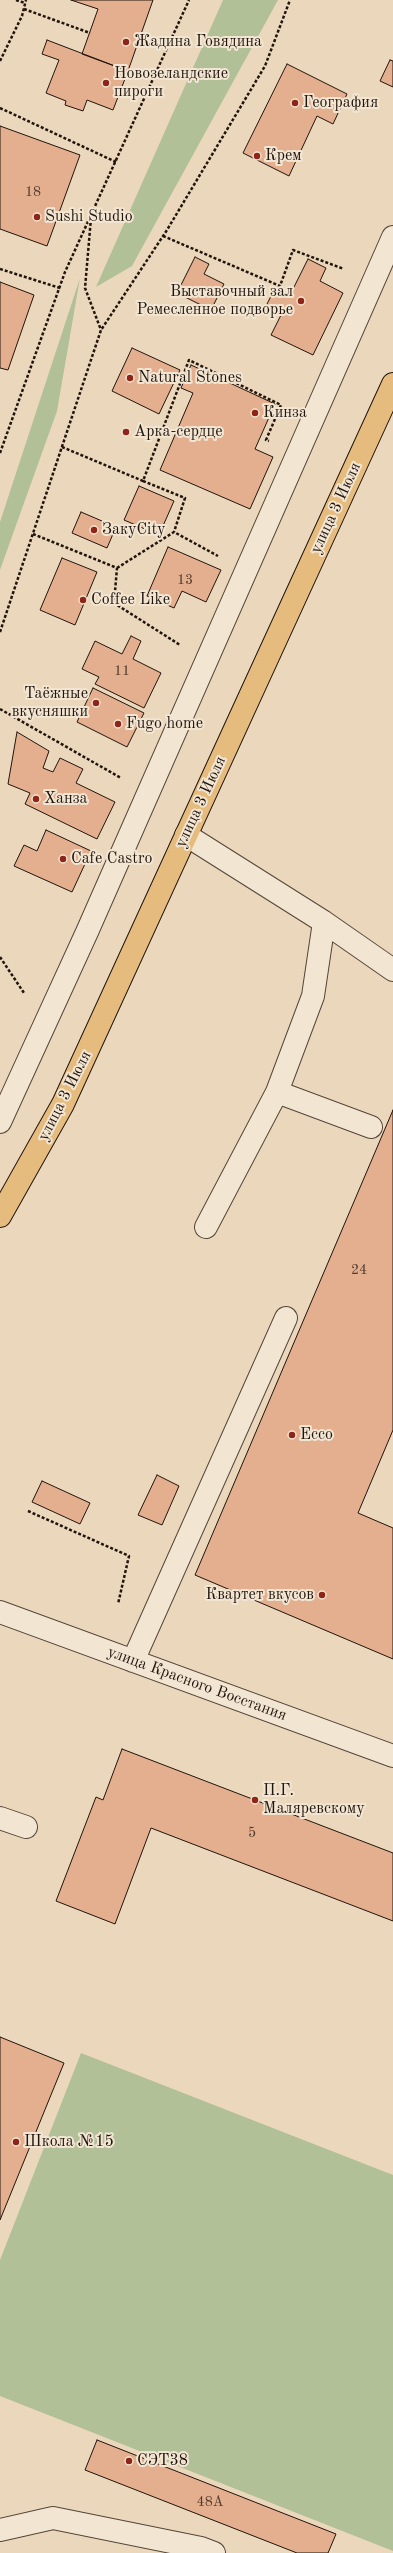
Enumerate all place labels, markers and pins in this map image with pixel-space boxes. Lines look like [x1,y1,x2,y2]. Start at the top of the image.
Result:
place label: Жадина Говядина [134,32,262,52]
marker: Жадина Говядина [121,37,131,47]
place label: Новозеландские пироги [114,64,228,102]
marker: Новозеландские пироги [101,78,111,88]
place label: География [303,93,378,113]
marker: География [290,98,300,108]
place label: Крем [265,146,302,166]
marker: Крем [252,151,262,161]
place label: Sushi Studio [45,207,133,227]
marker: Sushi Studio [32,212,42,222]
place label: Выставочный зал Ремесленное подворье [137,282,293,320]
marker: Выставочный зал Ремесленное подворье [296,296,306,306]
place label: Natural Stones [138,368,242,388]
marker: Natural Stones [125,373,135,383]
place label: Кинза [263,403,307,423]
marker: Кинза [250,408,260,418]
place label: Арка-сердце [134,422,223,442]
marker: Арка-сердце [121,427,131,437]
place label: ЗакуCity [102,520,166,540]
marker: ЗакуCity [89,525,99,535]
place label: Coffee Like [91,590,170,610]
marker: Coffee Like [78,595,88,605]
place label: Таёжные вкусняшки [12,684,88,722]
marker: Таёжные вкусняшки [91,698,101,708]
place label: Fugo home [126,714,203,734]
marker: Fugo home [113,719,123,729]
place label: Ханза [44,789,88,809]
marker: Ханза [31,794,41,804]
place label: Cafe Castro [71,849,152,869]
marker: Cafe Castro [58,854,68,864]
place label: Ecco [300,1425,333,1445]
marker: Ecco [287,1430,297,1440]
place label: Квартет вкусов [206,1585,314,1605]
marker: Квартет вкусов [317,1590,327,1600]
place label: П.Г. Маляревскому [263,1781,365,1819]
marker: П.Г. Маляревскому [250,1795,260,1805]
place label: Школа №15 [24,2132,114,2152]
marker: Школа №15 [11,2137,21,2147]
place label: СЭТ38 [137,2451,188,2471]
marker: СЭТ38 [124,2456,134,2466]

